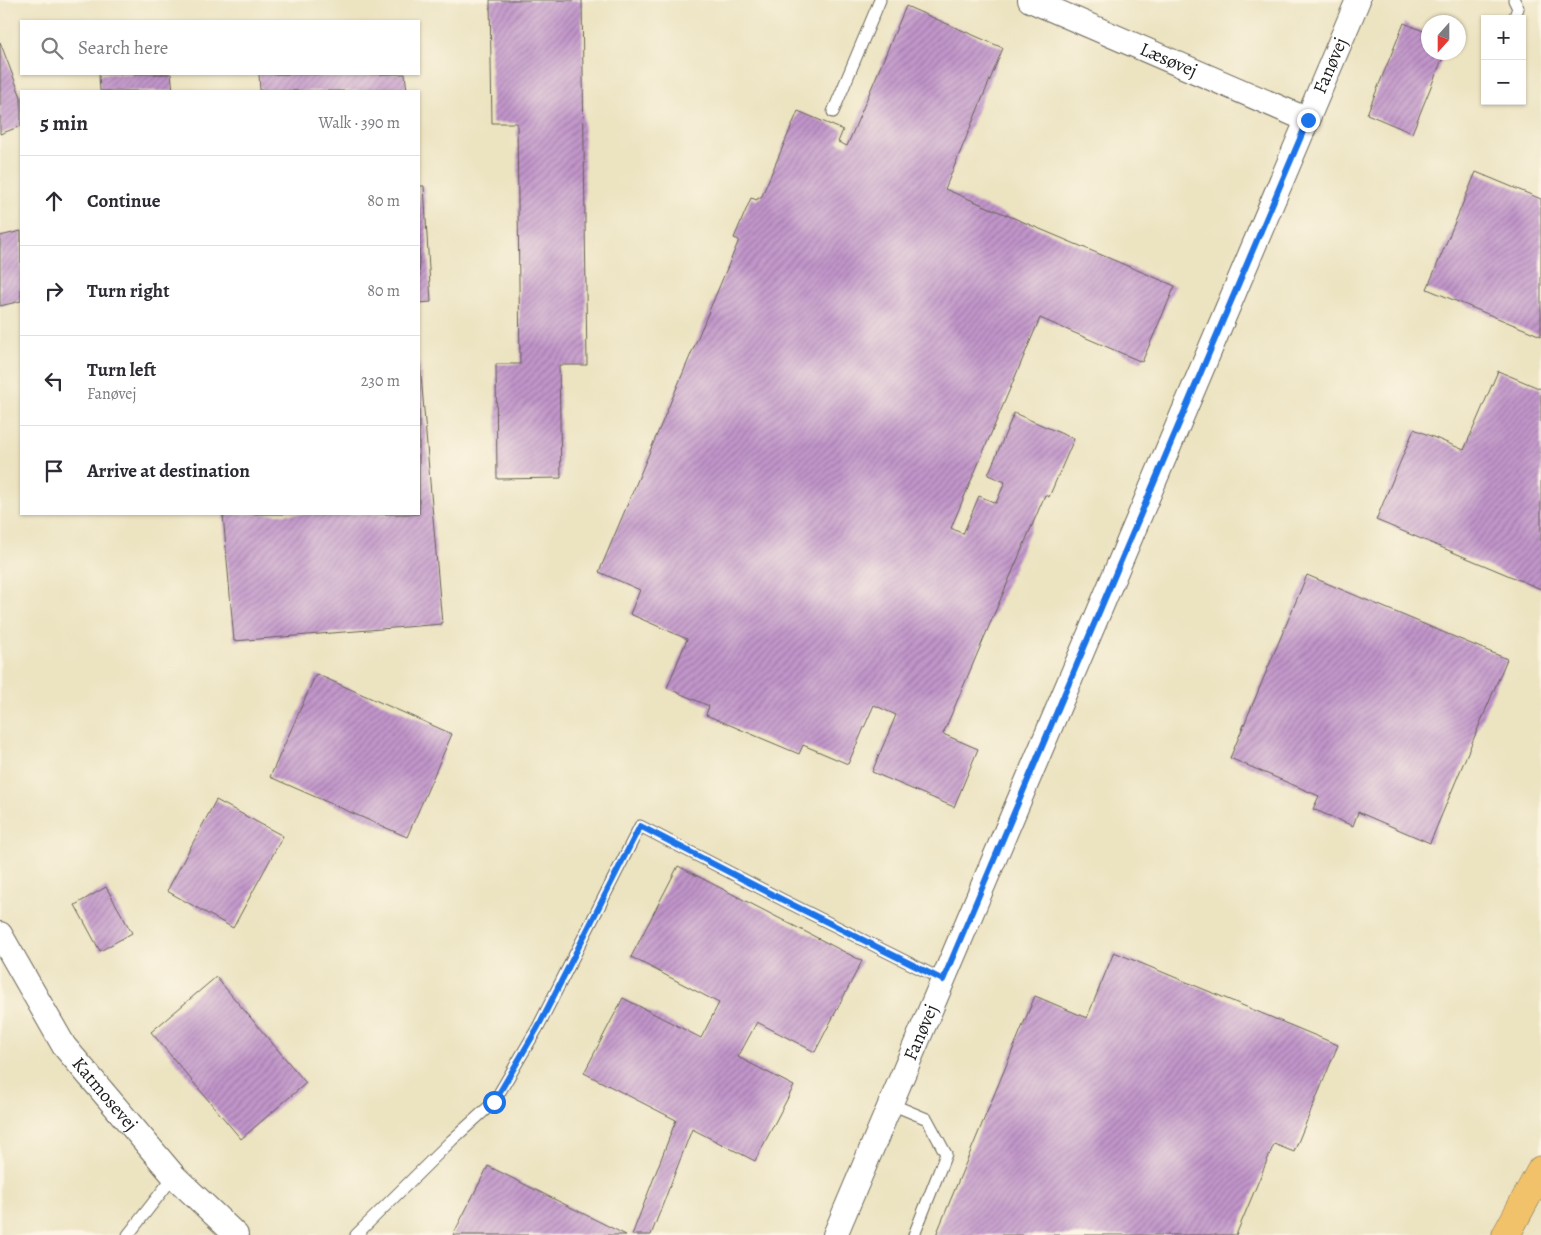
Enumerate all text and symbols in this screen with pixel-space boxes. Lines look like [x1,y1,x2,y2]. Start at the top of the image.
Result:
north arrow [1421,15,1466,60]
map controls [1481,15,1526,105]
button: + [1481,15,1526,60]
search box [20,20,420,75]
street label: Fanøvej [1307,33,1354,98]
icon: search [38,34,66,62]
text: Search here [78,35,168,61]
street label: Læsøvej [1136,36,1201,84]
button: − [1481,60,1526,105]
text: 5 min [40,109,88,137]
route end [1297,109,1320,132]
text: Walk · 390 m [319,112,400,134]
icon: ahead [40,187,68,215]
text: Continue [87,188,161,214]
text: 80 m [367,190,400,212]
icon: right [40,277,68,305]
text: Turn right [87,278,169,304]
text: 80 m [367,280,400,302]
text: Turn left [87,357,156,383]
icon: left [40,367,68,395]
text: 230 m [361,370,400,392]
text: Fanøvej [87,383,136,405]
icon: arrive [40,457,68,485]
text: Arrive at destination [87,458,250,484]
street label: Fanøvej [897,1000,944,1065]
street label: Katmosevej [66,1051,144,1137]
route start [483,1091,506,1114]

